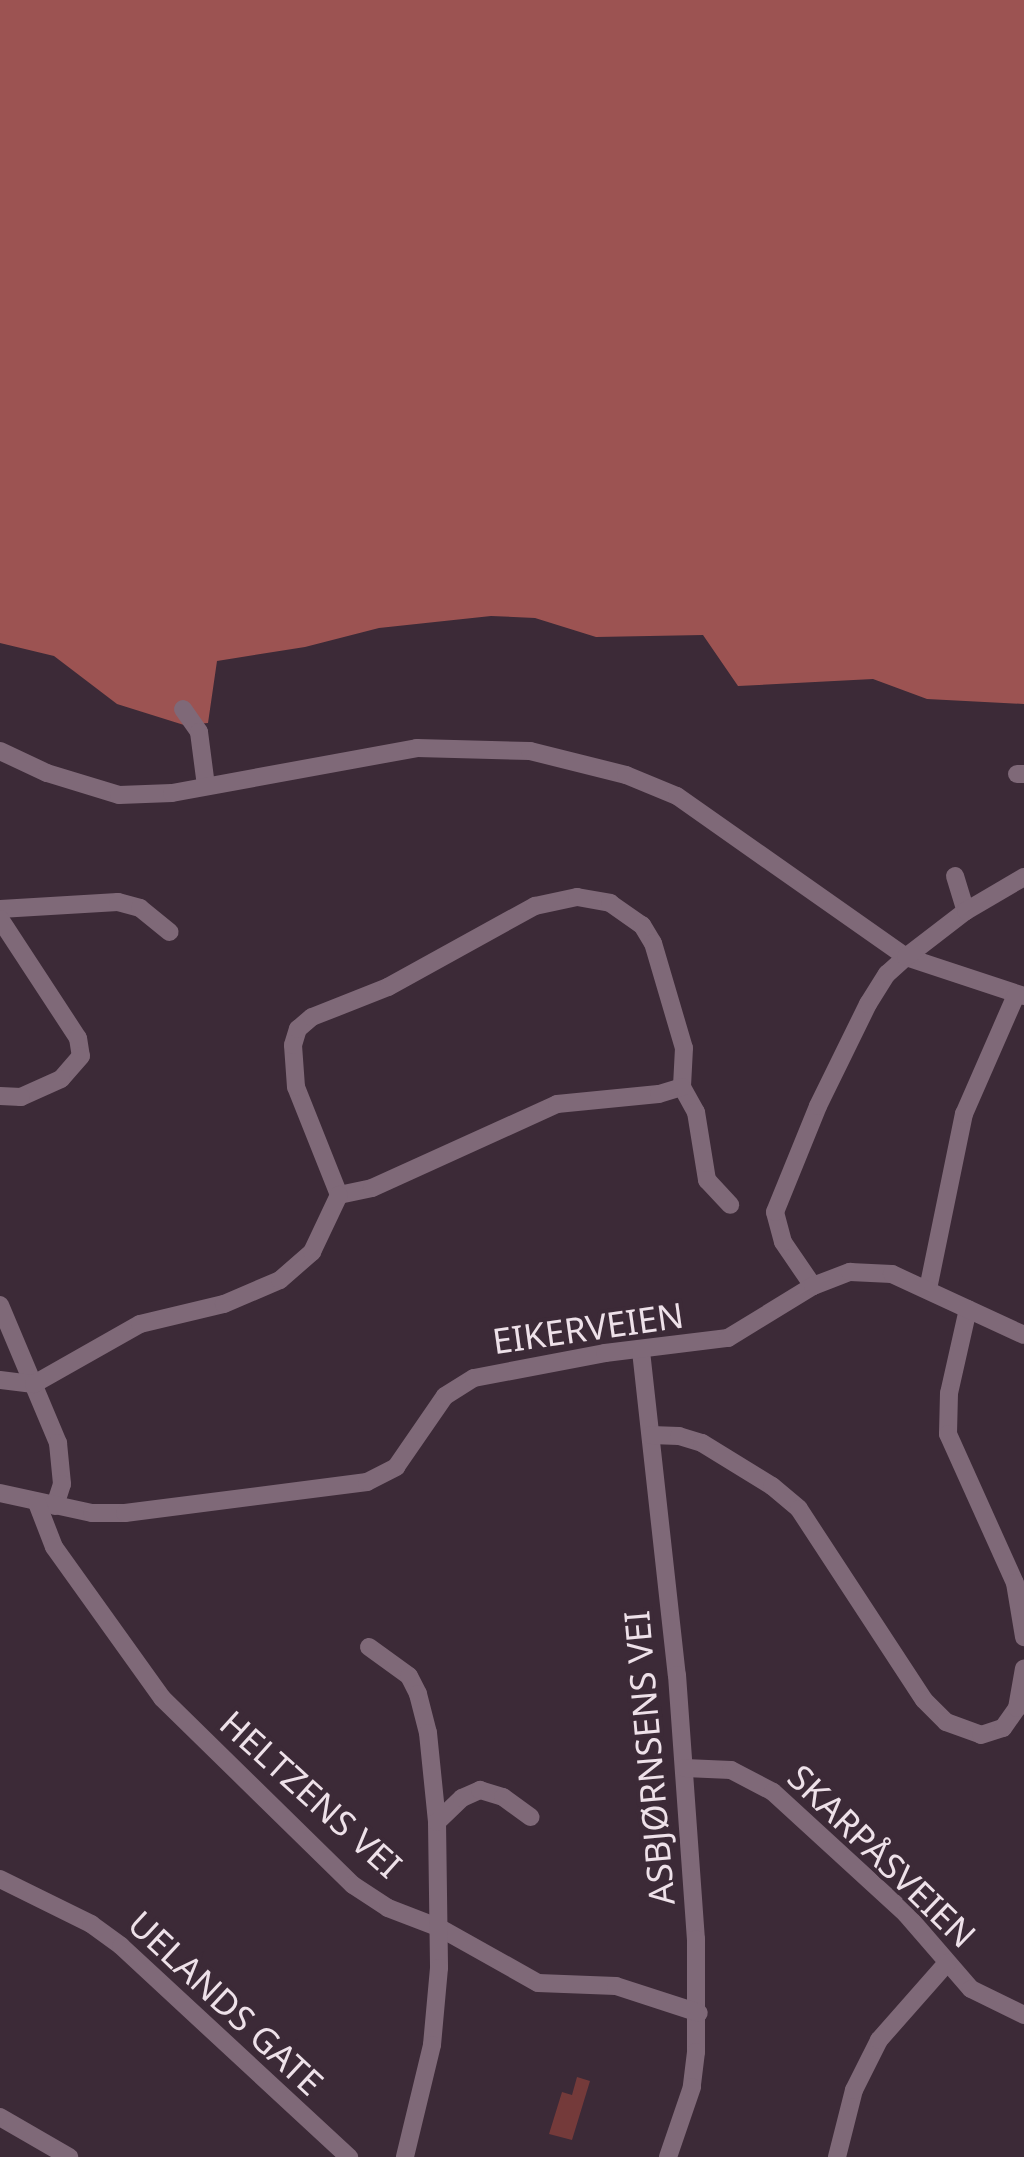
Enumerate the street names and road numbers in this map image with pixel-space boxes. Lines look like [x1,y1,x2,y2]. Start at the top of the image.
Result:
street label: EIKERVEIEN [490,1294,686,1362]
street label: ASBJØRNSENS VEI [615,1609,683,1907]
street label: HELTZENS VEI [212,1702,410,1886]
street label: SKARPÅSVEIEN [780,1756,984,1956]
street label: UELANDS GATE [120,1902,332,2104]

